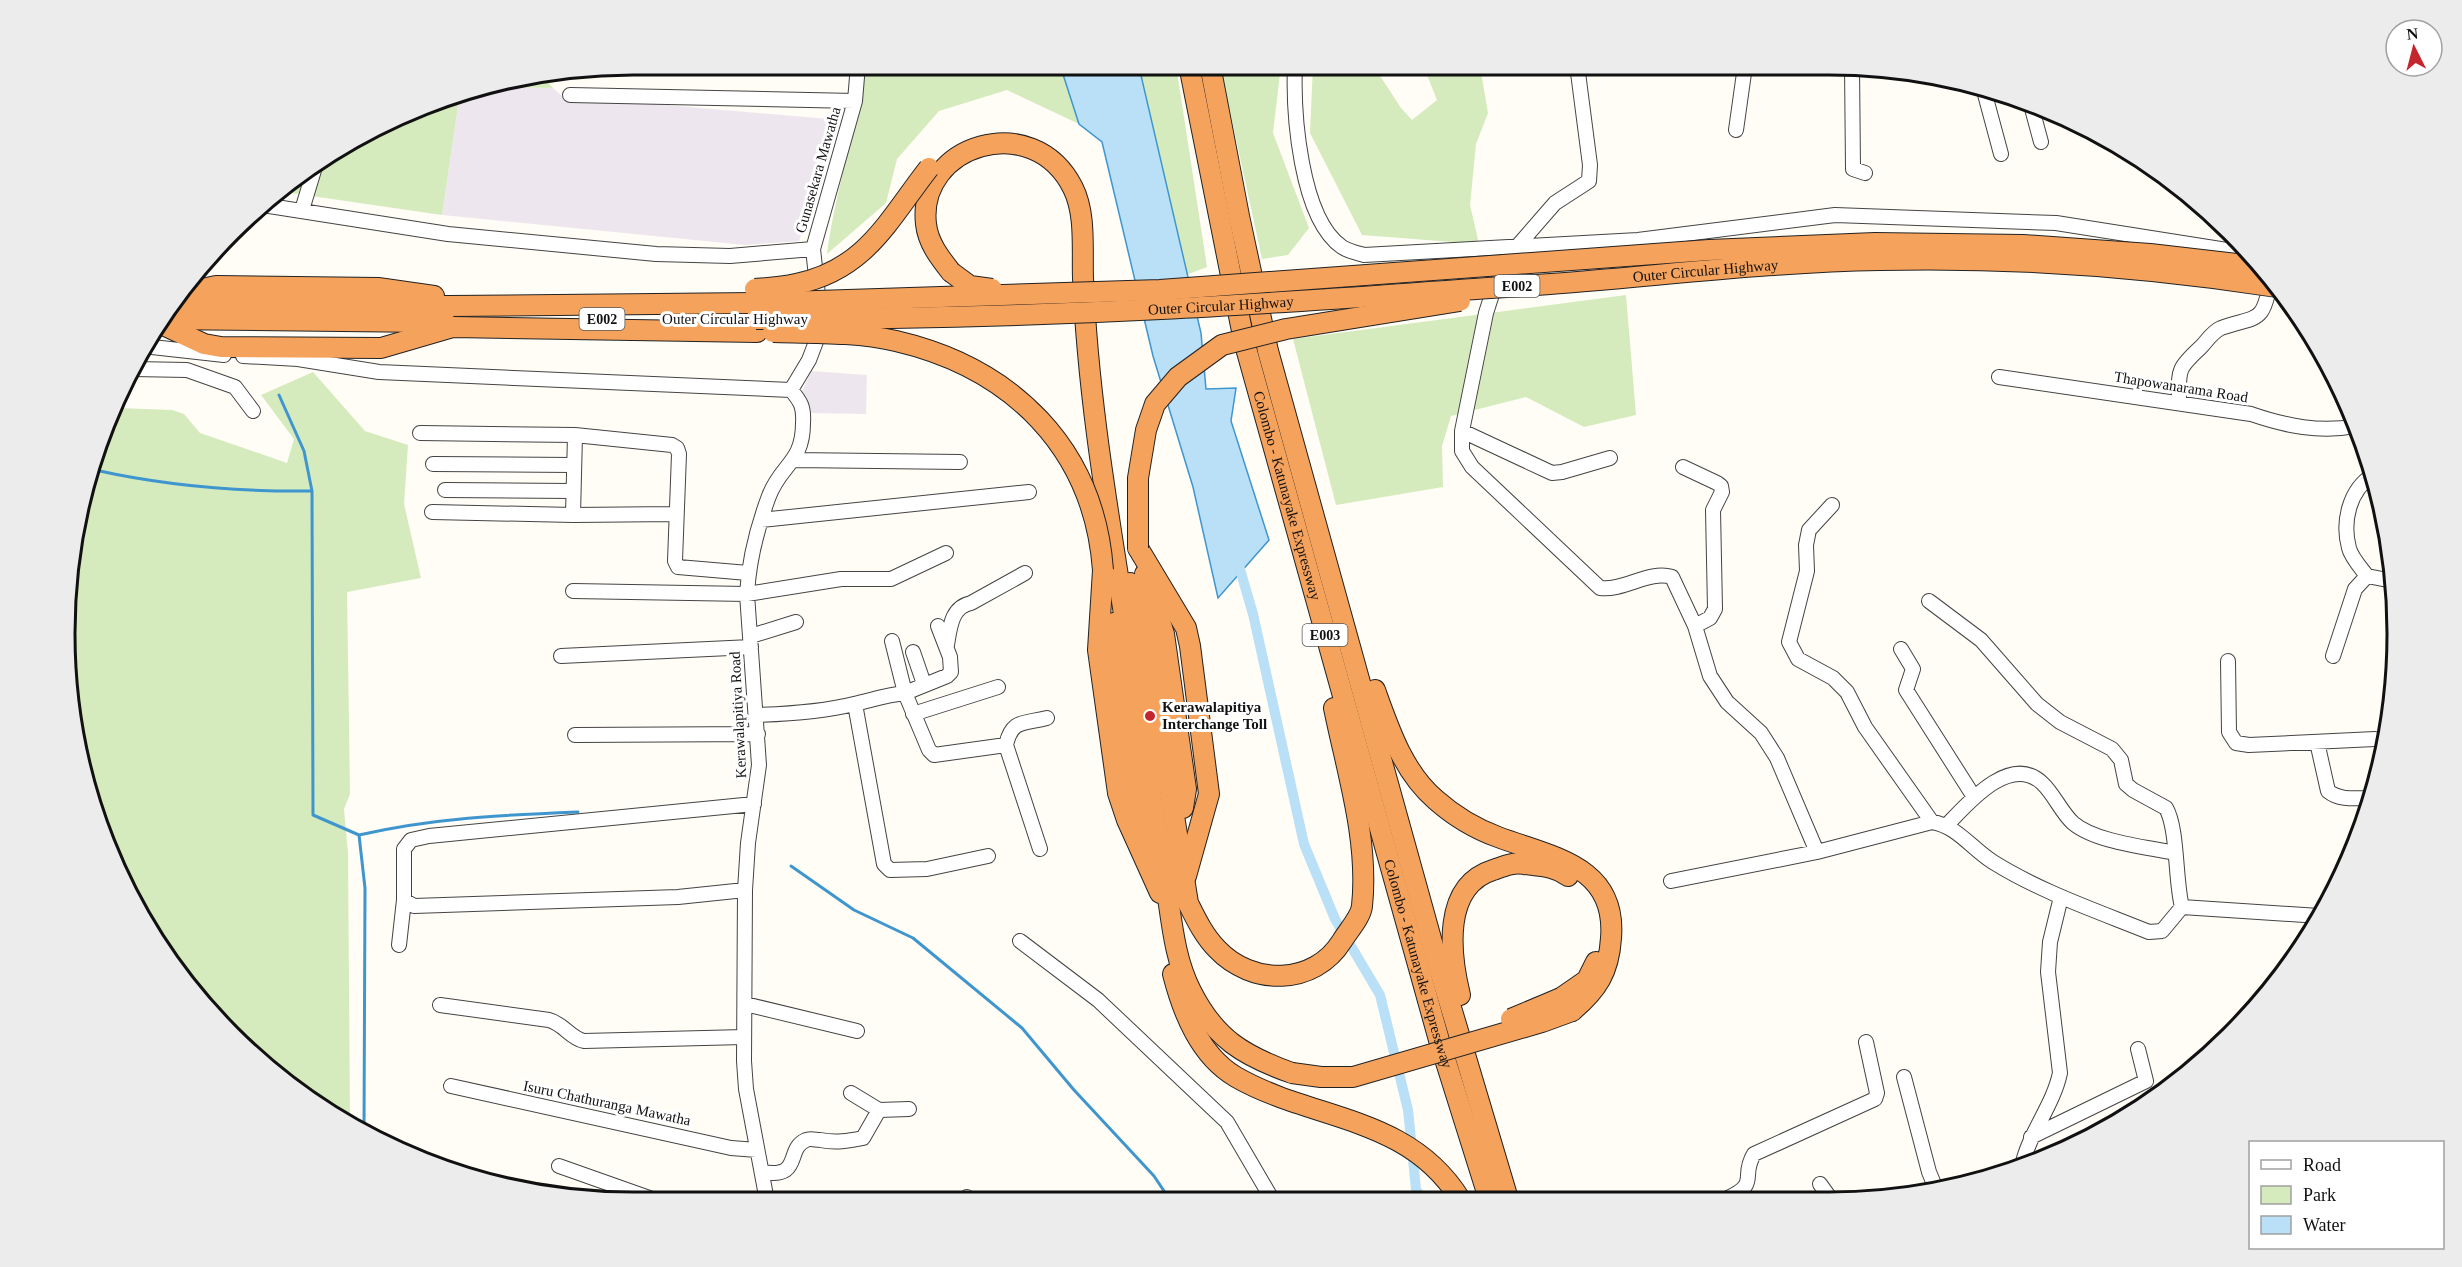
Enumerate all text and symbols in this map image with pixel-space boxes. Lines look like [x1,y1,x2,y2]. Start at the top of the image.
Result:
north arrow [2384,18,2444,78]
text: N [2406,24,2420,43]
street label: Gunasekara Mawatha [792,105,844,235]
street label: Outer Circular Highway [1632,257,1779,285]
road number: E002 [1494,275,1540,297]
street label: Outer Circular Highway [1147,293,1295,318]
road number: E002 [580,308,624,330]
street label: Outer Circular Highway [662,311,808,327]
street label: Thapowanarama Road [2113,369,2250,406]
street label: Colombo - Katunayake Expressway [1250,389,1324,602]
road number: E003 [1302,624,1348,646]
street label: Kerawalapitiya Road [727,651,749,779]
place label: Kerawalapitiya Interchange Toll [1162,699,1267,732]
marker: Kerawalapitiya Interchange Toll [1143,709,1157,723]
street label: Colombo - Katunayake Expressway [1381,857,1456,1071]
street label: Isuru Chathuranga Mawatha [522,1077,693,1129]
legend [2249,1141,2444,1249]
text: Road [2303,1155,2341,1175]
text: Park [2303,1185,2336,1205]
text: Water [2303,1215,2346,1235]

